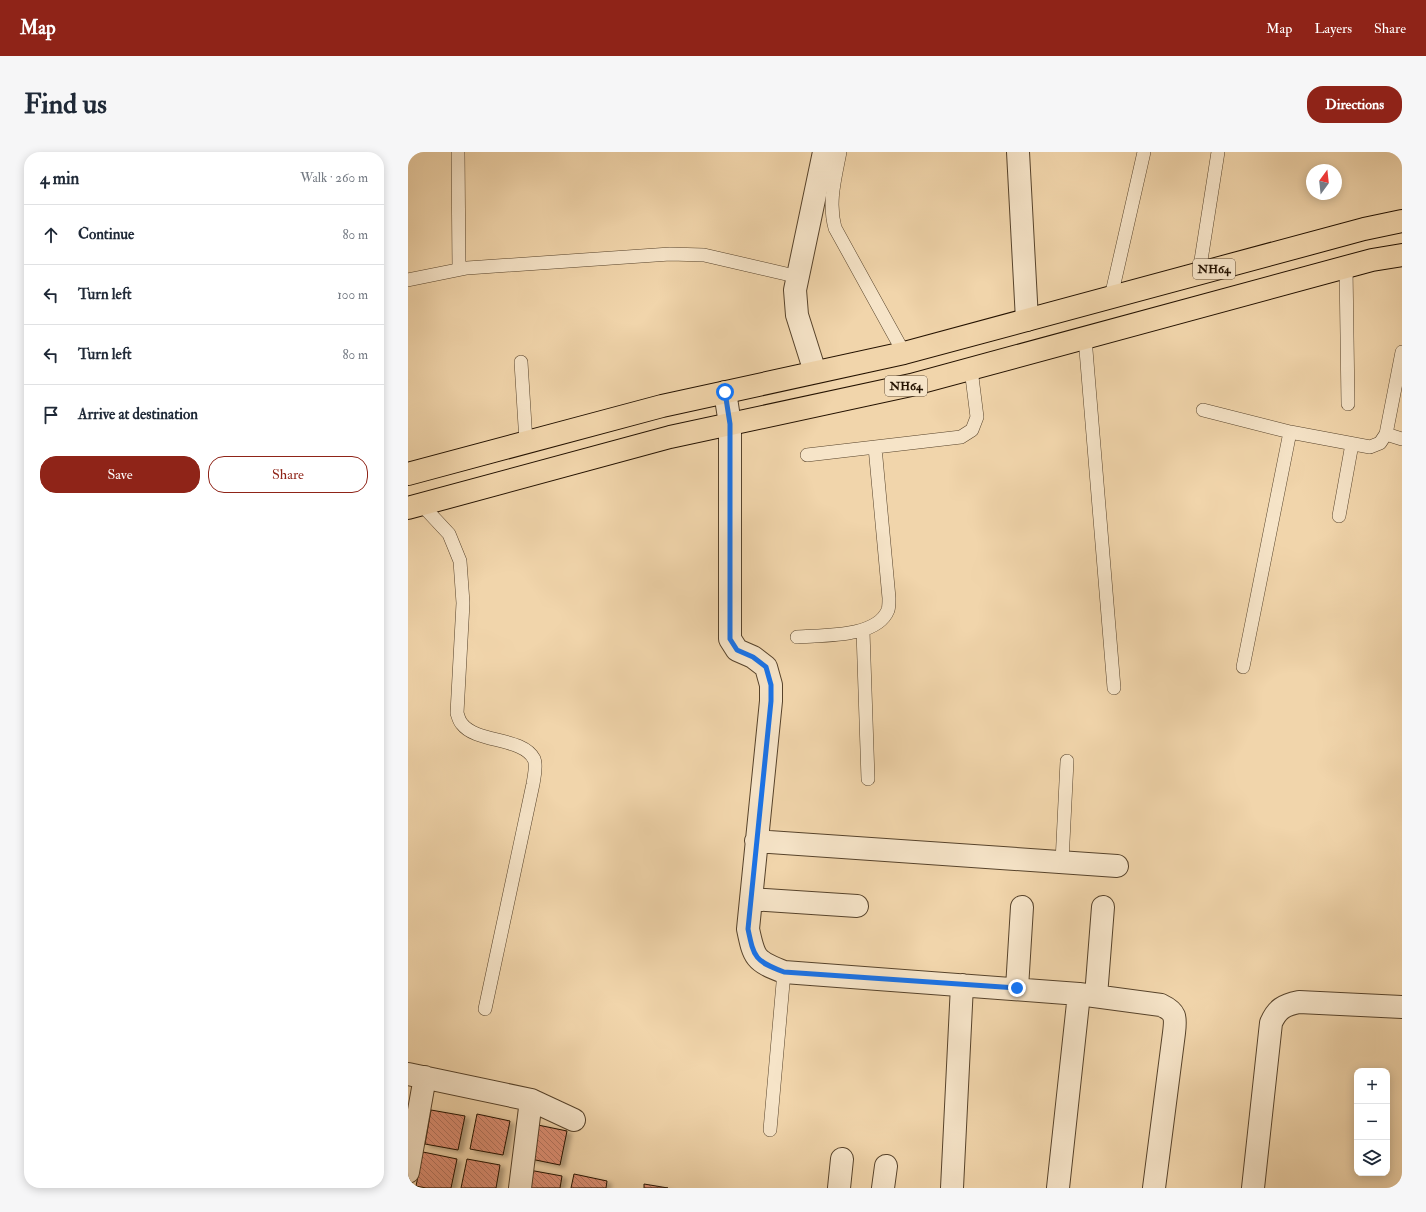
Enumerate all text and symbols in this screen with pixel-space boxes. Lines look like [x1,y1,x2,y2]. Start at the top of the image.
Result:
text: Map [20,16,56,40]
text: Map [1266,20,1292,37]
text: Layers [1314,20,1352,37]
text: Share [1374,20,1406,37]
button: Directions [1307,86,1402,123]
text: Find us [24,87,107,122]
north arrow [1306,164,1342,200]
text: 4 min [40,168,79,189]
text: Walk · 260 m [300,170,368,186]
icon: ahead [40,224,62,246]
text: Continue [78,225,134,244]
text: 80 m [342,227,368,243]
road number: NH64 [1193,259,1235,279]
icon: left [40,284,62,306]
text: Turn left [78,285,132,304]
text: 100 m [337,287,368,303]
icon: left [40,344,62,366]
text: Turn left [78,345,132,364]
text: 80 m [342,347,368,363]
road number: NH64 [885,376,927,396]
route start [716,383,734,401]
icon: arrive [40,404,62,426]
text: Arrive at destination [78,405,198,424]
button: Save [40,456,200,493]
button: Share [208,456,368,493]
route end [1008,979,1026,997]
map controls [1354,1068,1390,1176]
button: + [1354,1068,1390,1104]
button: − [1354,1104,1390,1140]
button: layers [1354,1140,1390,1176]

